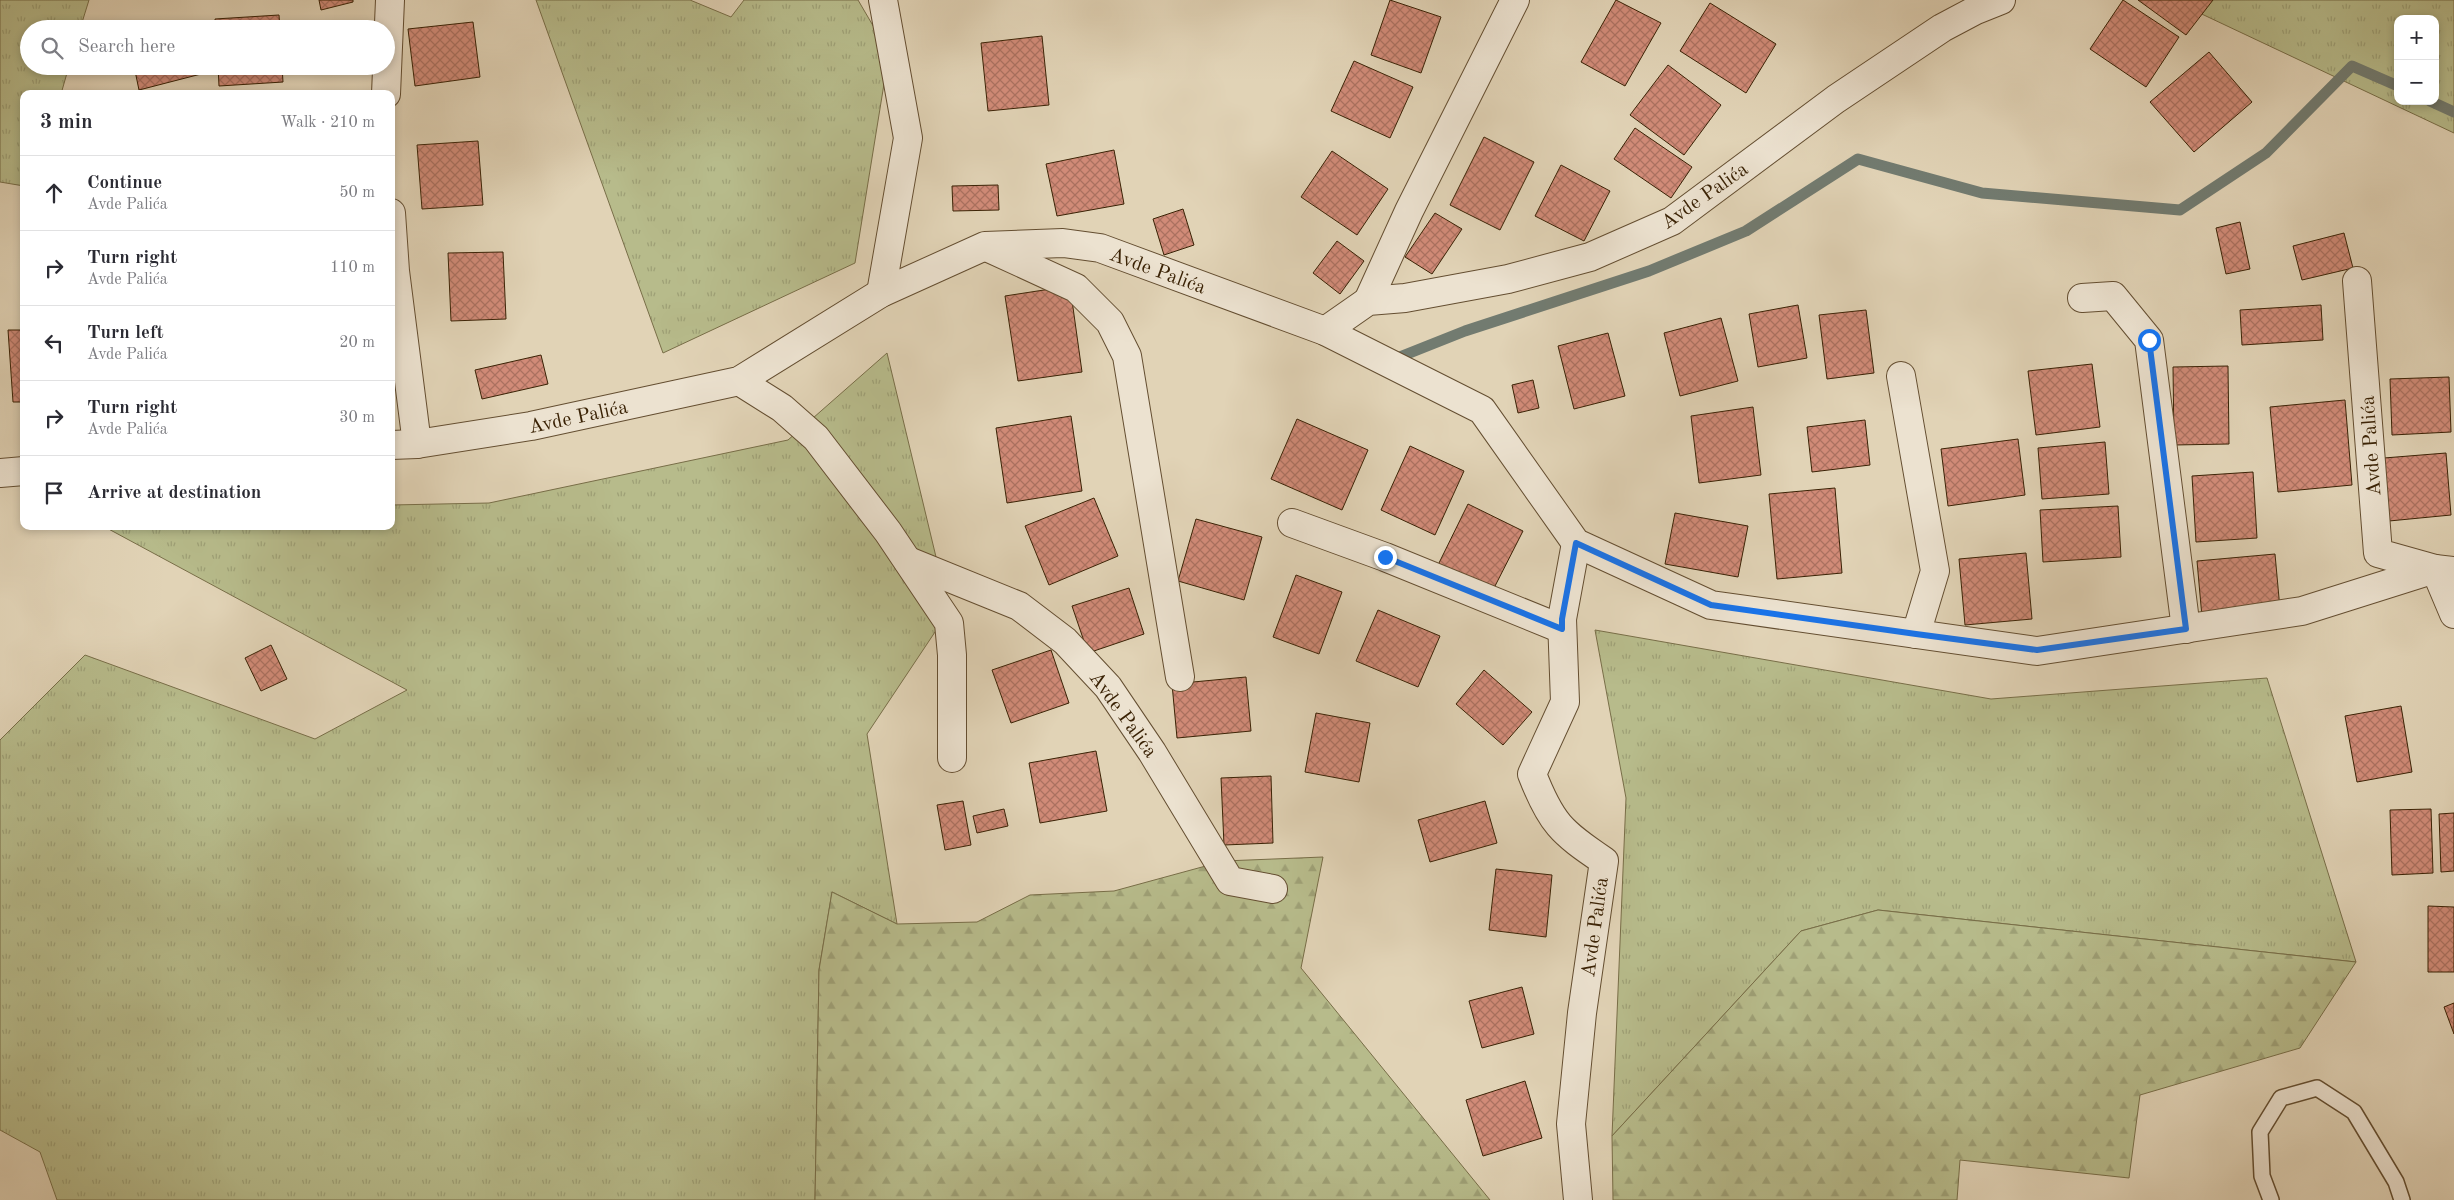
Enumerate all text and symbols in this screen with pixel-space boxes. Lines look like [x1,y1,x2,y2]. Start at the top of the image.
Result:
map controls [2394,15,2439,105]
button: + [2394,15,2439,60]
search box [20,20,395,75]
icon: search [38,34,66,62]
text: Search here [78,38,175,57]
button: − [2394,60,2439,105]
text: 3 min [40,112,93,133]
text: Walk · 210 m [280,115,375,131]
street label: Avde Palića [1658,159,1752,234]
text: Continue [87,174,162,193]
icon: ahead [40,179,68,207]
text: 50 m [339,185,375,201]
text: Avde Palića [87,197,168,213]
street label: Avde Palića [1106,245,1208,299]
text: Turn right [87,249,177,268]
icon: right [40,254,68,282]
text: 110 m [330,260,375,276]
text: Avde Palića [87,272,168,288]
text: Turn left [87,324,164,343]
icon: left [40,329,68,357]
route start [2138,329,2161,352]
text: 20 m [339,335,375,351]
text: Avde Palića [87,347,168,363]
street label: Avde Palića [2358,395,2385,497]
street label: Avde Palića [527,398,630,438]
text: Turn right [87,399,177,418]
icon: right [40,404,68,432]
text: 30 m [339,410,375,426]
text: Avde Palića [87,422,168,438]
icon: arrive [40,479,68,507]
text: Arrive at destination [87,484,261,503]
route end [1374,546,1397,569]
street label: Avde Palića [1085,668,1160,762]
street label: Avde Palića [1579,876,1613,979]

